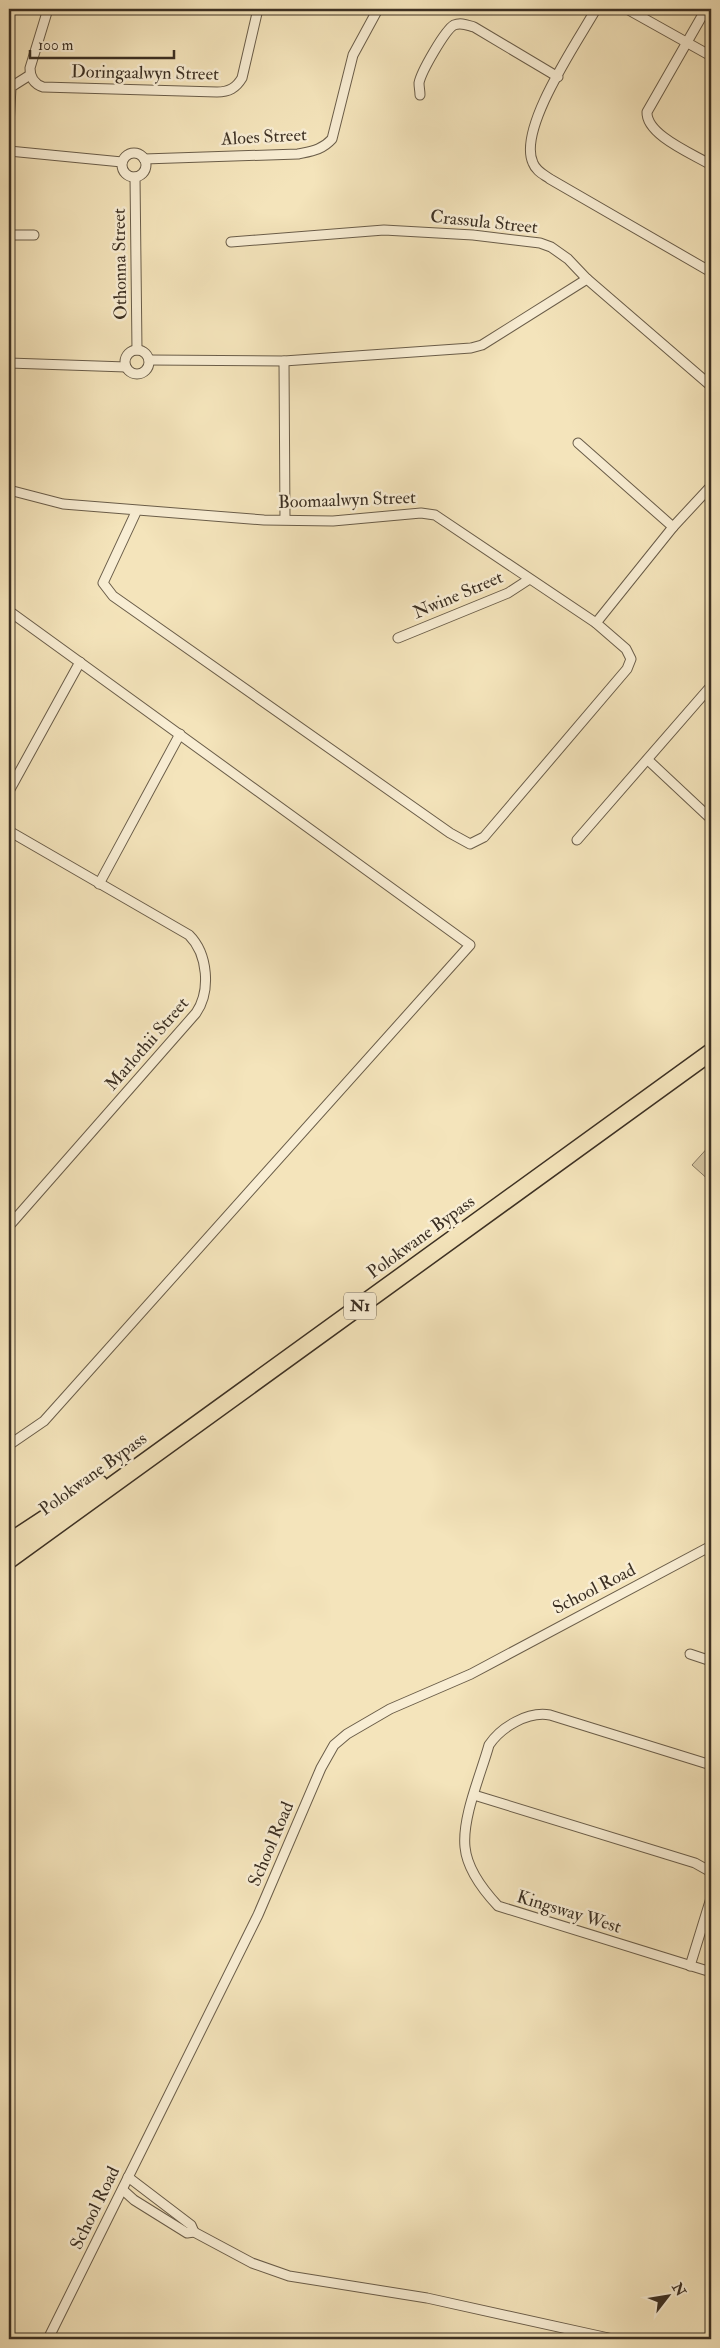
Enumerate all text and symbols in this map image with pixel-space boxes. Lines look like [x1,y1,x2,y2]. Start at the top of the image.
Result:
scale bar [30,28,174,60]
text: 100 m [38,36,74,55]
street label: Doringaalwyn Street [71,60,219,86]
street label: Aloes Street [220,123,307,151]
street label: Crassula Street [429,205,539,239]
street label: Othonna Street [108,208,132,320]
street label: Boomaalwyn Street [278,486,416,514]
street label: Nwine Street [410,566,507,624]
street label: Marlothii Street [100,992,194,1096]
street label: Polokwane Bypass [363,1190,479,1284]
road number: N1 [344,1292,376,1320]
street label: Polokwane Bypass [35,1427,151,1521]
street label: School Road [549,1558,639,1620]
street label: School Road [243,1798,299,1890]
street label: Kingsway West [514,1885,624,1939]
street label: School Road [65,2162,125,2253]
north arrow [642,2270,692,2320]
text: N [668,2279,689,2300]

